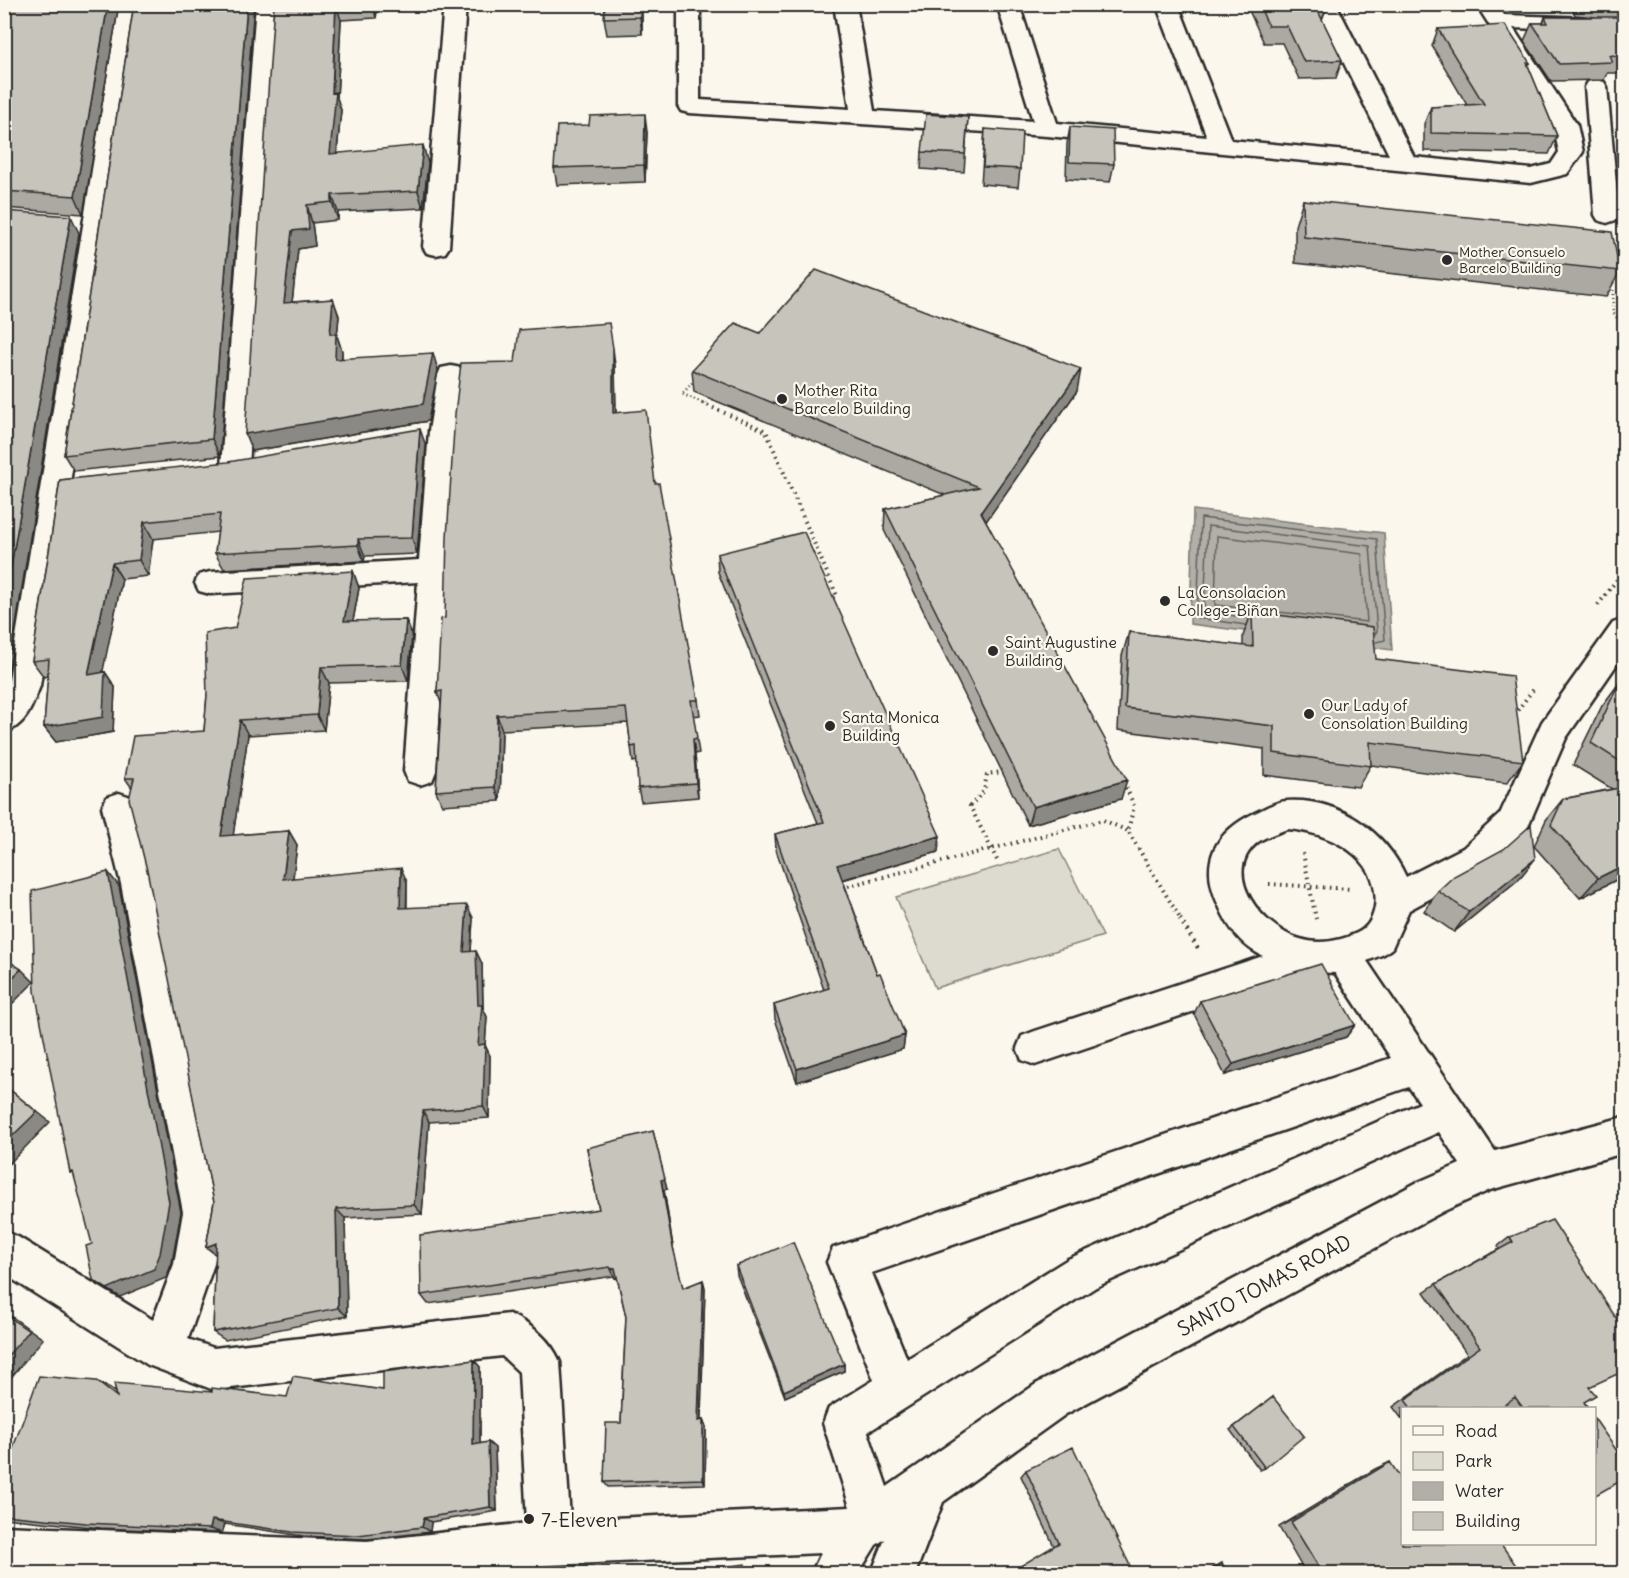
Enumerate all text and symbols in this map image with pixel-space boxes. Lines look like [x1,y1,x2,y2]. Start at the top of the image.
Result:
place label: Mother Consuelo Barcelo Building [1459,243,1566,277]
marker: Mother Consuelo Barcelo Building [1440,253,1454,267]
place label: Mother Rita Barcelo Building [794,380,911,418]
marker: Mother Rita Barcelo Building [775,392,789,406]
place label: La Consolacion College-Biñan [1177,582,1286,620]
marker: La Consolacion College-Biñan [1158,594,1172,608]
place label: Saint Augustine Building [1005,632,1117,670]
marker: Saint Augustine Building [986,644,1000,658]
place label: Our Lady of Consolation Building [1321,695,1468,733]
place label: Santa Monica Building [842,707,939,745]
marker: Our Lady of Consolation Building [1302,707,1316,721]
marker: Santa Monica Building [823,719,837,733]
street label: SANTO TOMAS ROAD [1173,1229,1355,1341]
legend [1401,1407,1596,1545]
text: Road [1455,1419,1498,1442]
text: Park [1455,1449,1492,1472]
text: Water [1455,1479,1505,1502]
place label: 7-Eleven [541,1507,618,1532]
text: Building [1455,1509,1520,1532]
marker: 7-Eleven [522,1512,536,1526]

